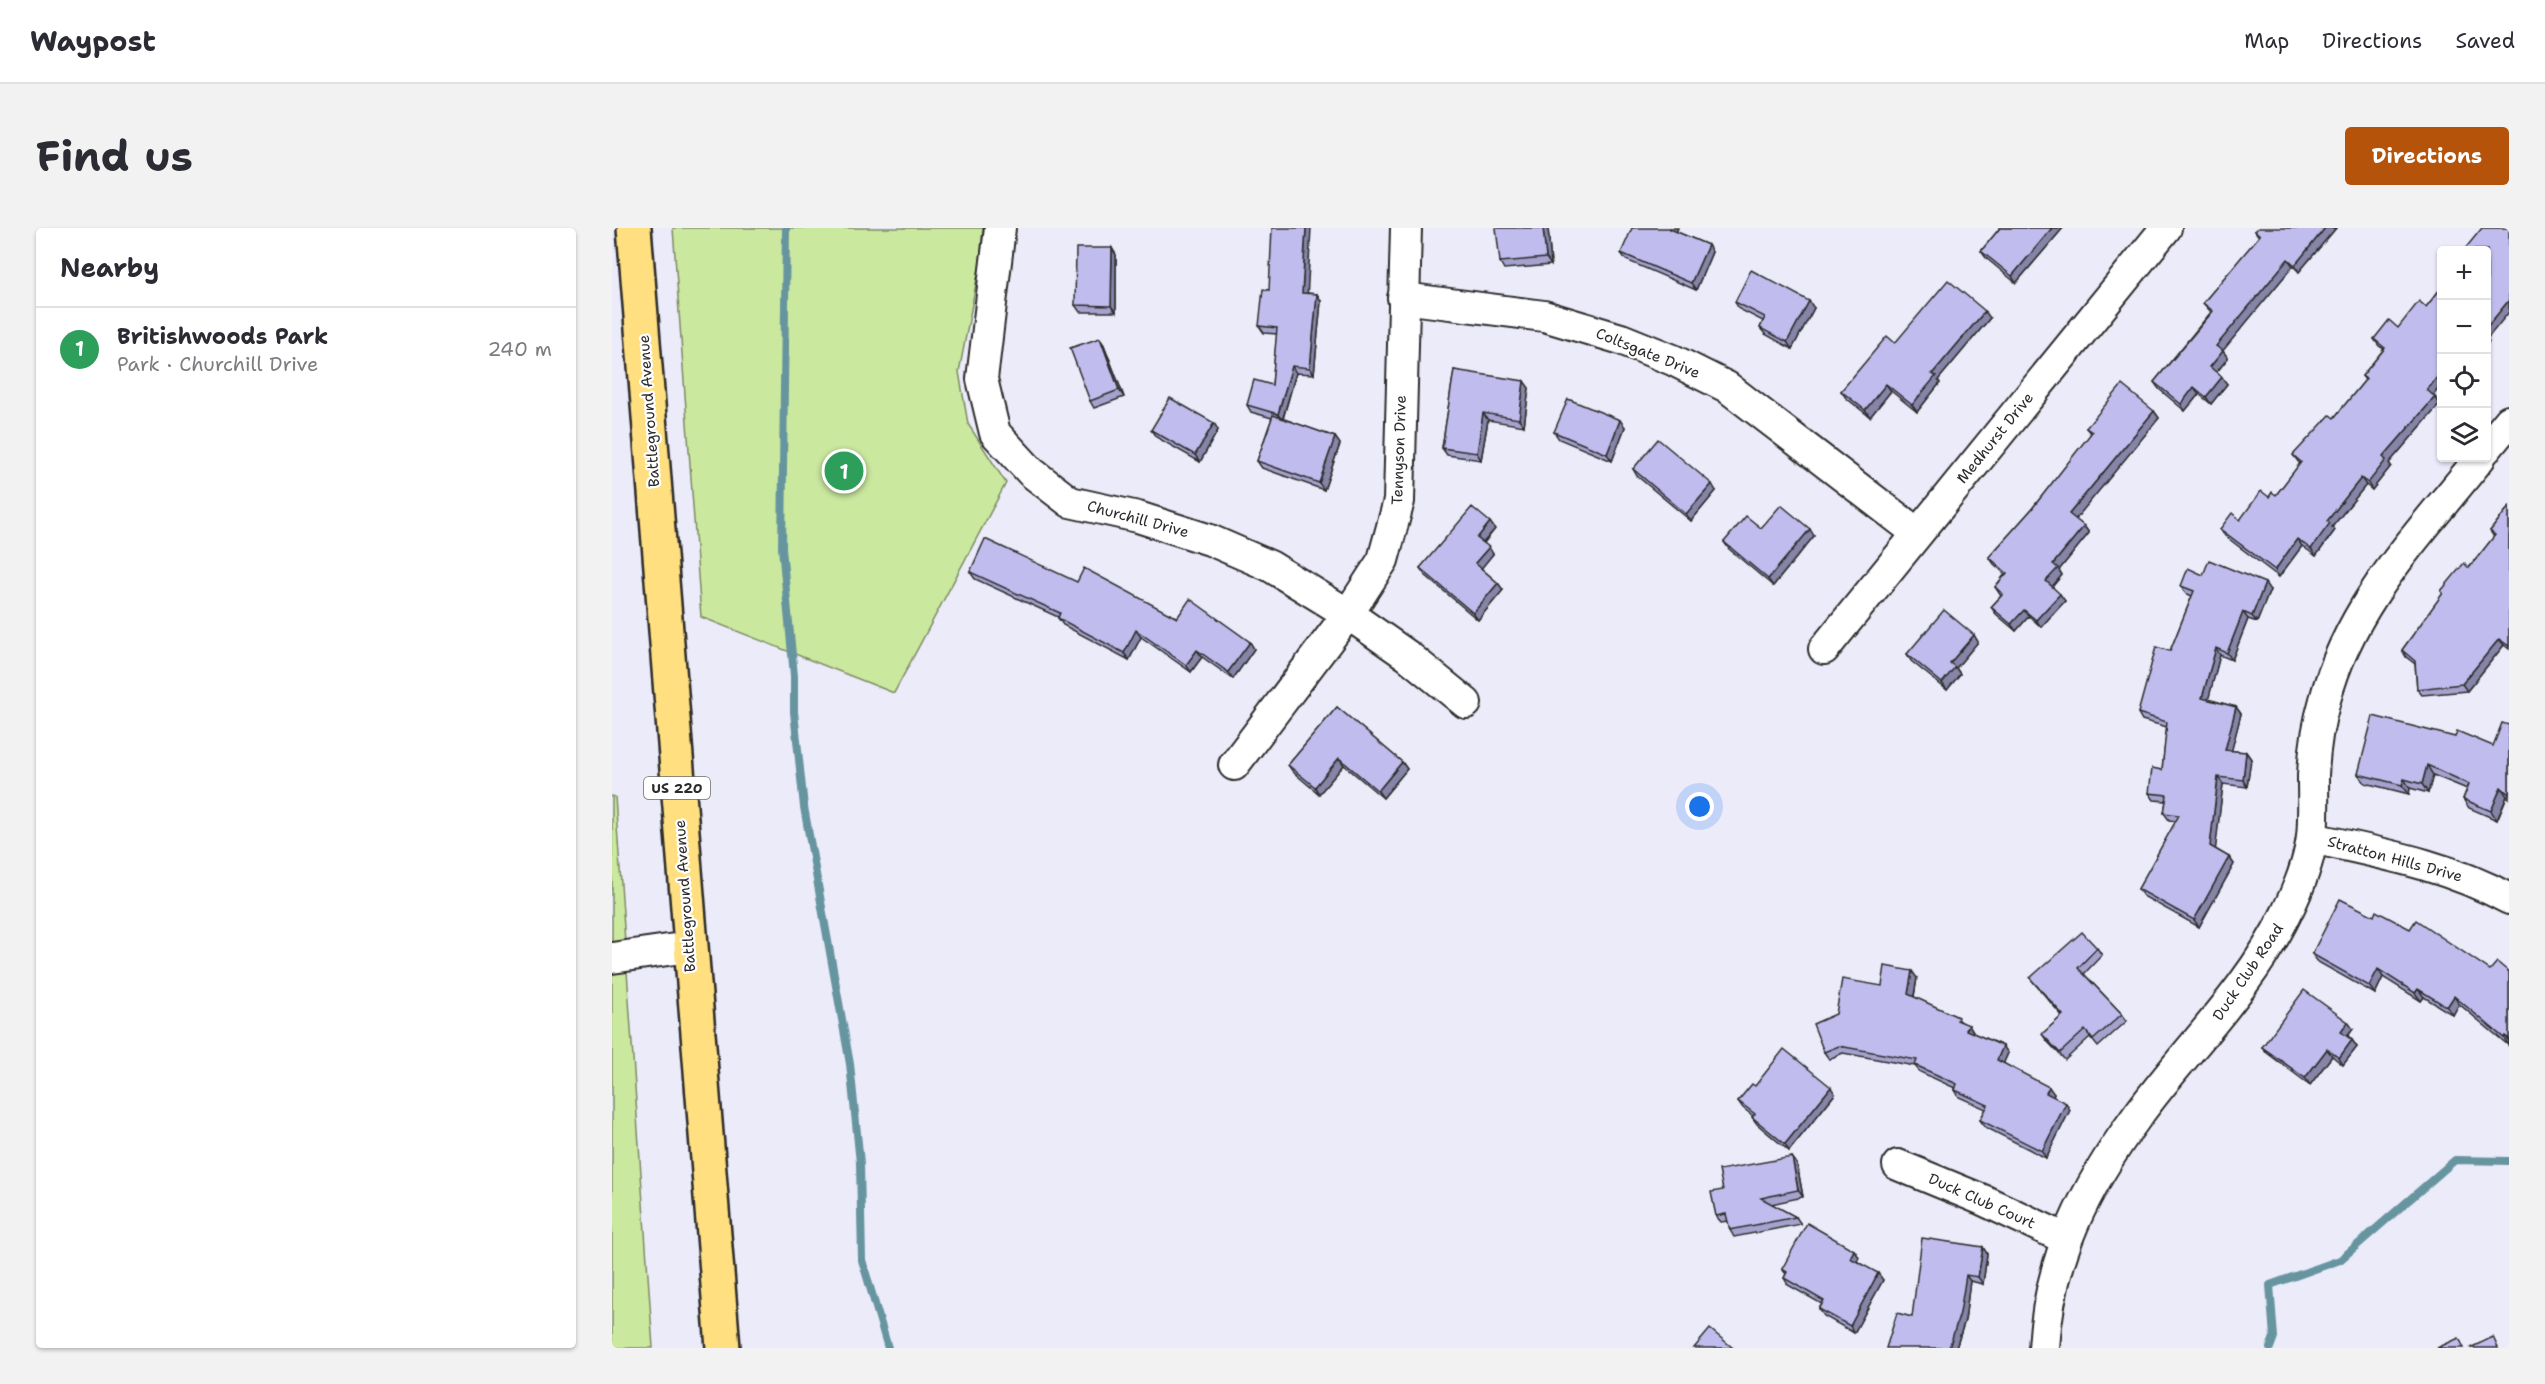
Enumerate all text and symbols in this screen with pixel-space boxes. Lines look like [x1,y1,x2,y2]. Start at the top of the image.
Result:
text: Waypost [30,22,156,60]
text: Map [2244,27,2289,55]
text: Directions [2322,27,2422,55]
text: Saved [2455,27,2515,55]
button: Directions [2345,127,2509,185]
text: Find us [36,128,193,184]
map controls [2437,246,2491,462]
button: + [2437,246,2491,300]
text: Nearby [60,250,159,285]
button: − [2437,300,2491,354]
text: Britishwoods Park [117,322,328,351]
street label: Coltsgate Drive [1593,323,1703,383]
street label: Battleground Avenue [634,334,664,488]
text: 1 [75,336,84,362]
text: 240 m [487,336,552,362]
text: Park · Churchill Drive [117,351,318,377]
button: locate [2437,354,2491,408]
street label: Medhurst Drive [1952,388,2038,488]
street label: Tennyson Drive [1387,395,1411,505]
button: layers [2437,408,2491,462]
pin: 1 [824,448,864,494]
street label: Churchill Drive [1085,496,1191,542]
road number: US 220 [644,777,710,799]
your location [1685,792,1714,821]
street label: Battleground Avenue [670,819,700,973]
street label: Stratton Hills Drive [2325,831,2465,887]
street label: Duck Club Road [2208,919,2288,1024]
street label: Duck Club Court [1925,1168,2039,1234]

